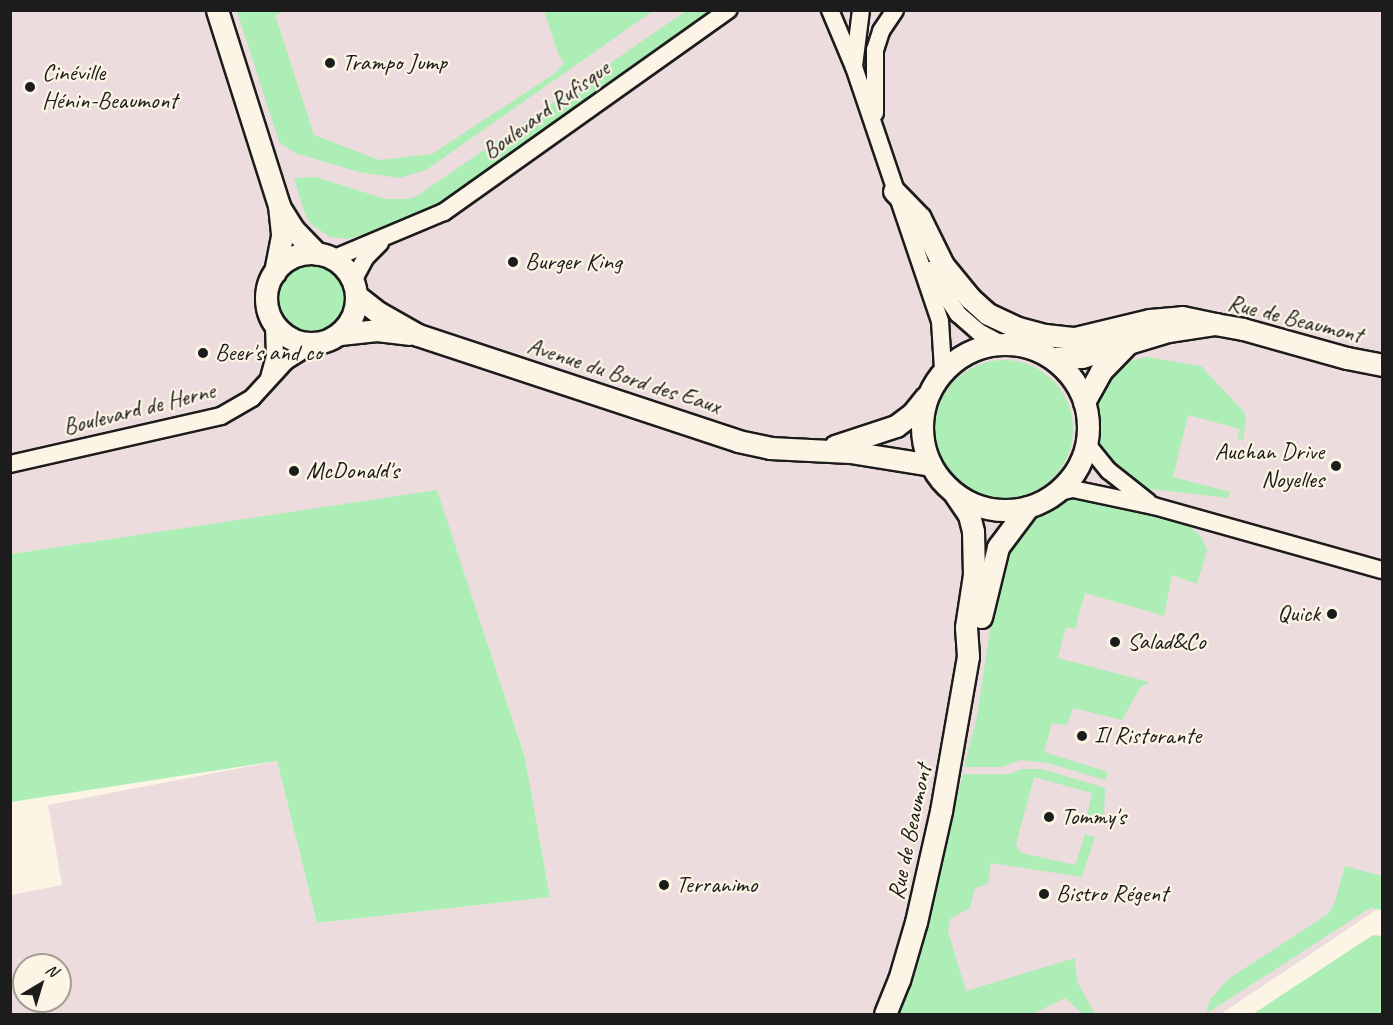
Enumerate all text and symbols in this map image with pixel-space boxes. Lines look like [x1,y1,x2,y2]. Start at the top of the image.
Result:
place label: Trampo Jump [342,49,446,77]
street label: Boulevard Rufisque [477,54,615,166]
marker: Trampo Jump [323,56,337,70]
place label: Cinéville Hénin-Beaumont [42,59,177,115]
marker: Cinéville Hénin-Beaumont [23,80,37,94]
place label: Burger King [525,248,622,276]
marker: Burger King [506,255,520,269]
street label: Rue de Beaumont [1225,288,1365,350]
street label: Avenue du Bord des Eaux [524,331,724,421]
place label: Beer's and co [215,339,322,367]
marker: Beer's and co [196,346,210,360]
street label: Boulevard de Herne [60,376,218,442]
place label: Auchan Drive Noyelles [1215,438,1324,494]
place label: McDonald's [306,457,399,485]
marker: Auchan Drive Noyelles [1329,459,1343,473]
marker: McDonald's [287,464,301,478]
place label: Quick [1277,600,1320,628]
marker: Quick [1325,607,1339,621]
place label: Salad&Co [1127,628,1205,656]
marker: Salad&Co [1108,635,1122,649]
place label: Il Ristorante [1094,722,1201,750]
marker: Il Ristorante [1075,729,1089,743]
street label: Rue de Beaumont [882,762,938,902]
place label: Tommy's [1061,803,1126,831]
marker: Tommy's [1042,810,1056,824]
place label: Terranimo [676,871,757,899]
marker: Terranimo [657,878,671,892]
place label: Bistro Régent [1056,880,1168,908]
marker: Bistro Régent [1037,887,1051,901]
north arrow [12,953,72,1013]
text: N [42,959,62,981]

